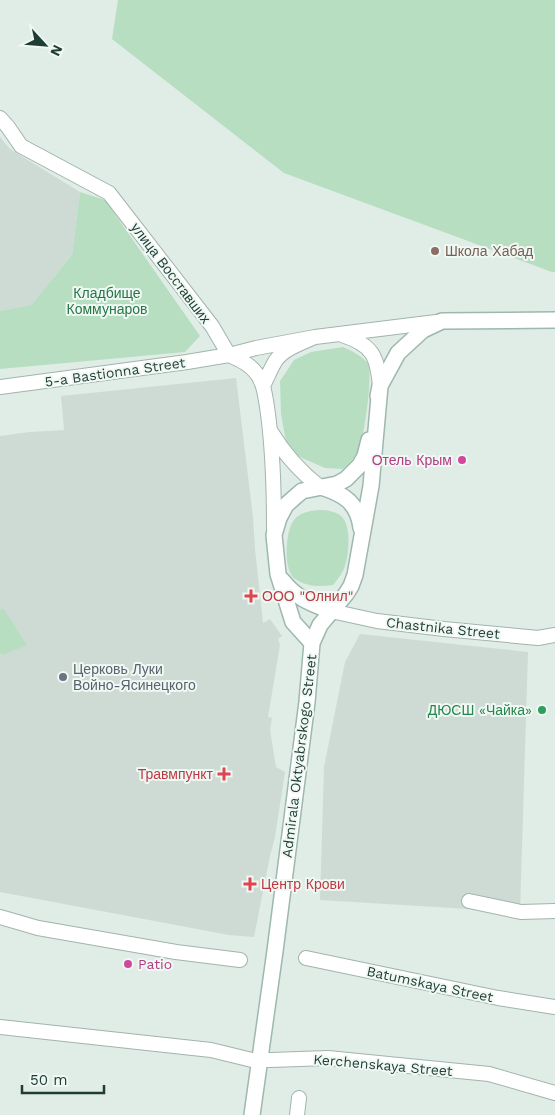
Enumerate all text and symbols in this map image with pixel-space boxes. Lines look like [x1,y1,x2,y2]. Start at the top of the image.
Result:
north arrow [20,20,70,70]
text: N [47,43,66,59]
street label: улица Восставших [128,219,214,327]
place label: Школа Хабад [445,243,533,259]
marker: Школа Хабад [429,245,441,257]
park label: Кладбище Коммунаров [67,285,147,317]
street label: 5-a Bastionna Street [44,354,186,390]
place label: Отель Крым [372,452,452,468]
marker: Отель Крым [456,454,468,466]
place label: ООО "Олнил" [262,588,353,604]
marker: ООО "Олнил" [244,589,258,603]
street label: Chastnika Street [385,614,501,642]
street label: Admirala Oktyabrskogo Street [279,653,319,859]
place label: Церковь Луки Войно-Ясинецкого [73,661,196,693]
marker: Церковь Луки Войно-Ясинецкого [57,671,69,683]
place label: ДЮСШ «Чайка» [428,702,532,718]
marker: ДЮСШ «Чайка» [536,704,548,716]
place label: Травмпункт [138,766,214,782]
marker: Травмпункт [217,767,231,781]
place label: Центр Крови [261,876,345,892]
marker: Центр Крови [243,877,257,891]
place label: Patio [138,956,172,972]
marker: Patio [122,958,134,970]
street label: Batumskaya Street [365,963,495,1005]
street label: Kerchenskaya Street [313,1051,453,1079]
scale bar [22,1062,105,1094]
text: 50 m [30,1071,67,1089]

